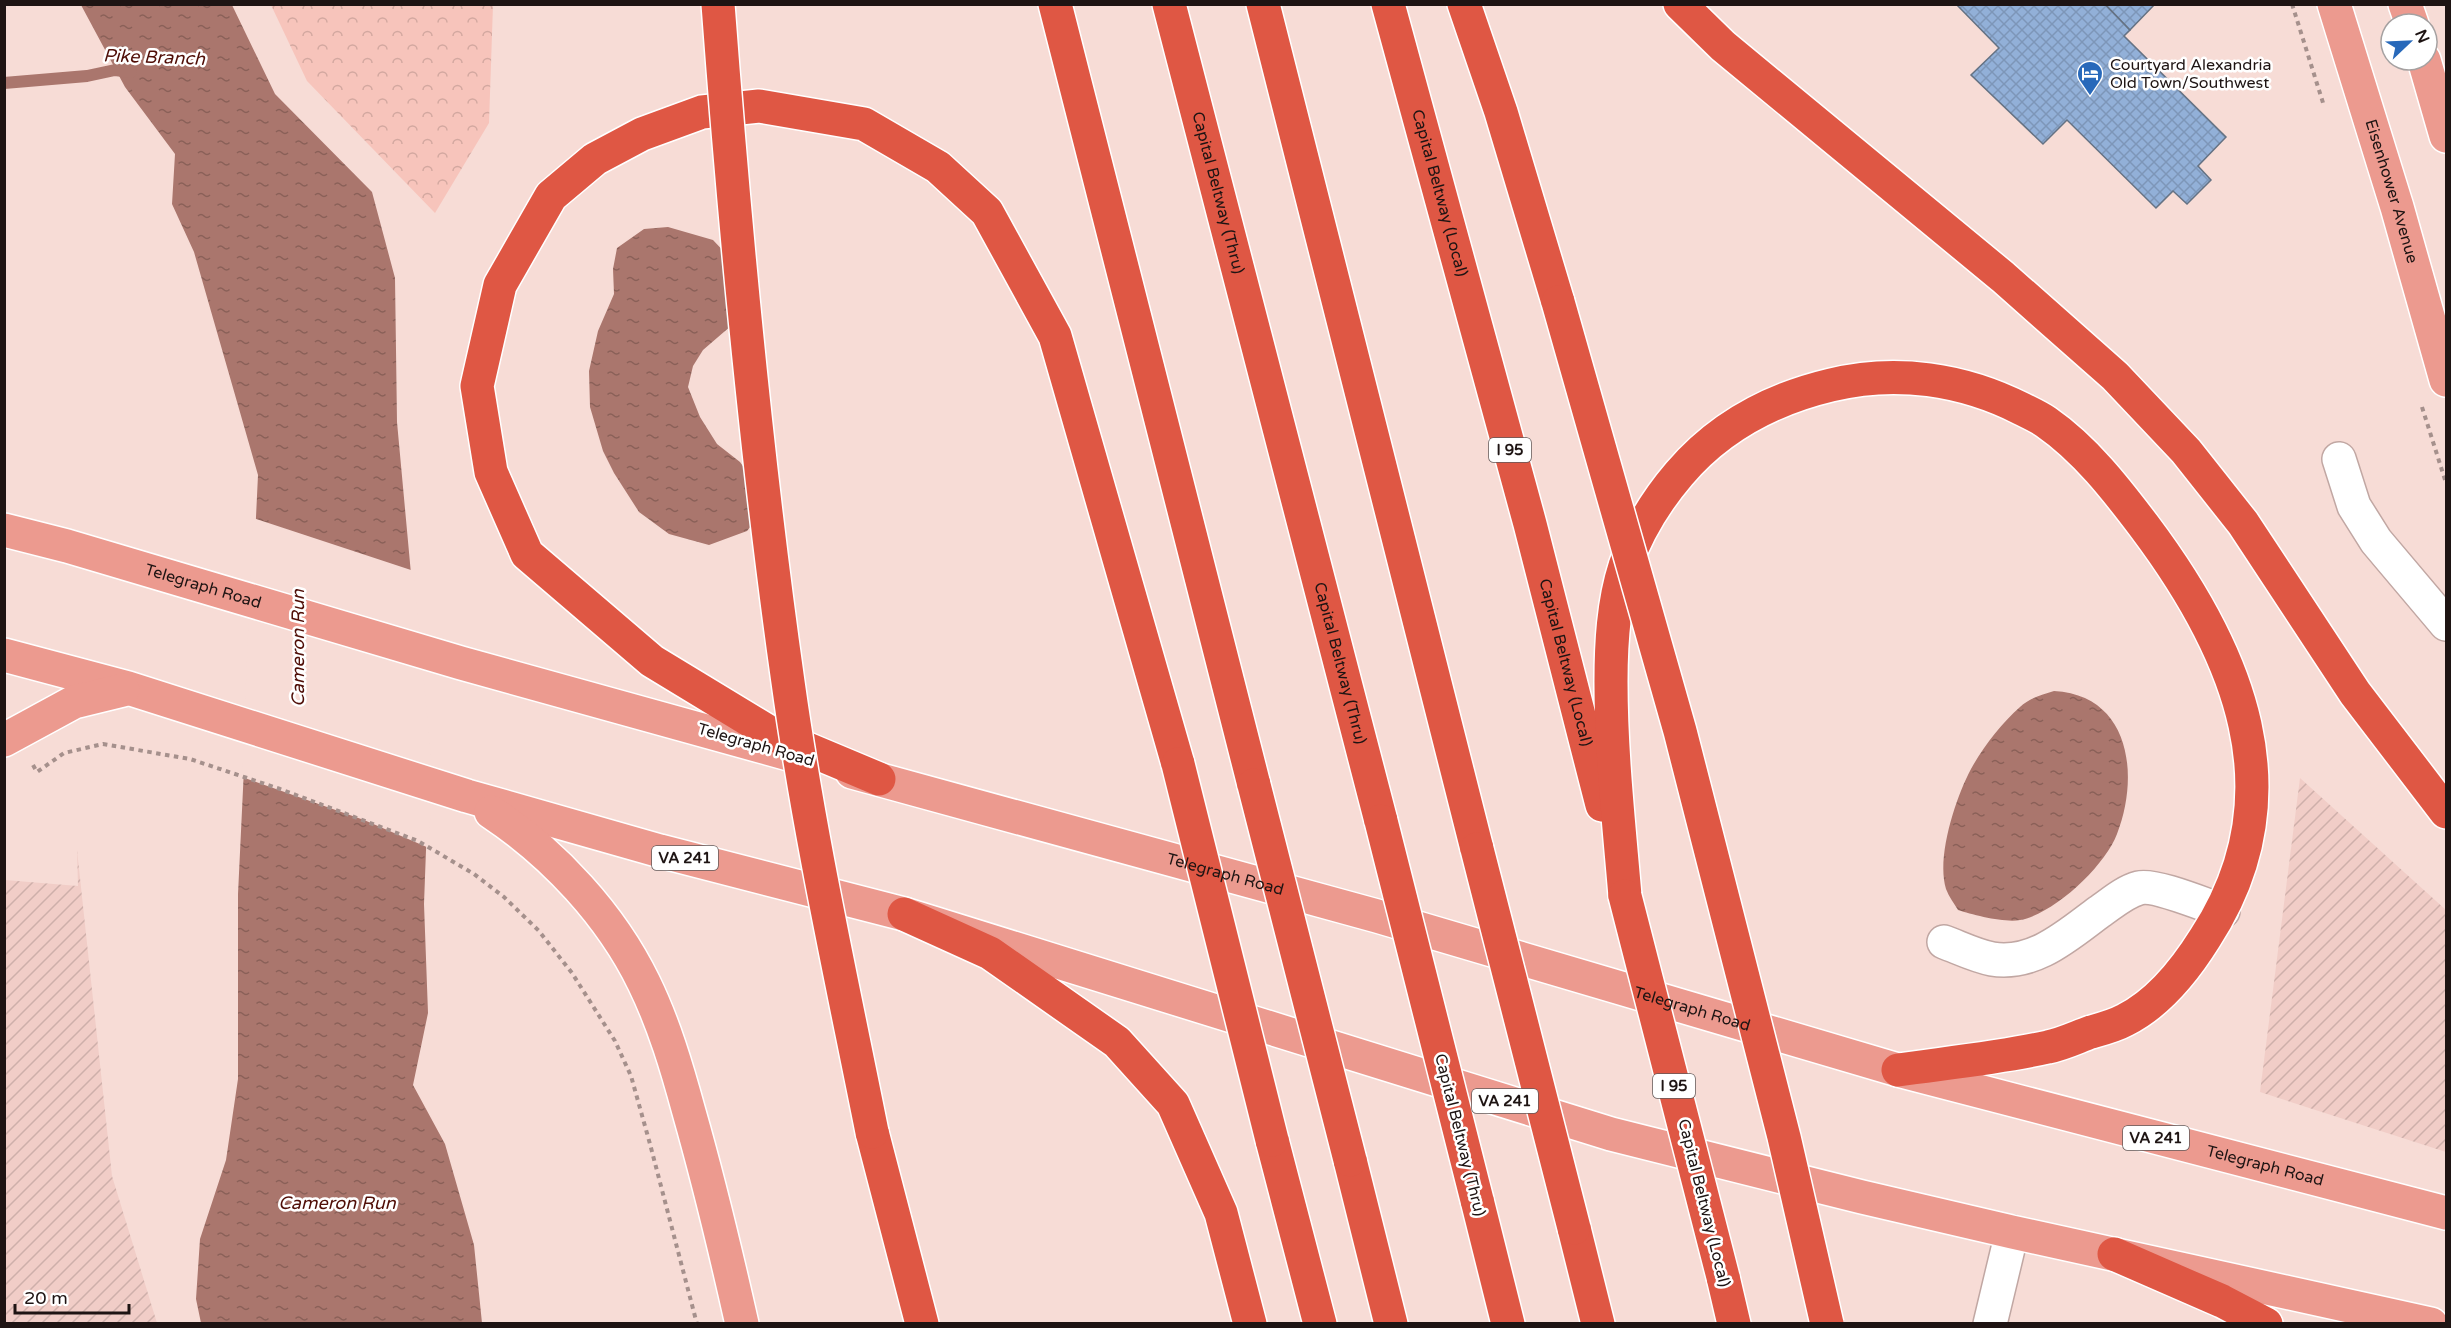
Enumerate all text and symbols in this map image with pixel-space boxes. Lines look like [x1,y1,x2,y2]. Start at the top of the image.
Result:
north arrow [2379,12,2439,72]
text: N [2410,27,2434,46]
water label: Pike Branch [103,44,206,70]
place label: Courtyard Alexandria Old Town/Southwest [2110,55,2272,93]
hotel icon: Courtyard Alexandria Old Town/Southwest [2075,59,2105,97]
street label: Capital Beltway (Local) [1407,107,1472,279]
street label: Capital Beltway (Thru) [1187,109,1249,276]
street label: Eisenhower Avenue [2360,117,2422,266]
road number: I 95 [1489,438,1531,462]
street label: Telegraph Road [143,560,264,613]
street label: Capital Beltway (Local) [1534,576,1597,749]
street label: Capital Beltway (Thru) [1309,580,1371,746]
water label: Cameron Run [287,588,309,707]
street label: Telegraph Road [695,719,817,771]
road number: VA 241 [652,846,718,870]
street label: Telegraph Road [1165,849,1286,900]
street label: Telegraph Road [1632,982,1753,1036]
street label: Capital Beltway (Thru) [1430,1052,1490,1218]
road number: I 95 [1653,1074,1695,1098]
road number: VA 241 [1472,1089,1538,1113]
street label: Capital Beltway (Local) [1673,1117,1735,1289]
road number: VA 241 [2123,1126,2189,1150]
street label: Telegraph Road [2204,1141,2326,1191]
water label: Cameron Run [278,1192,397,1214]
scale bar [15,1277,129,1315]
text: 20 m [24,1287,68,1309]

